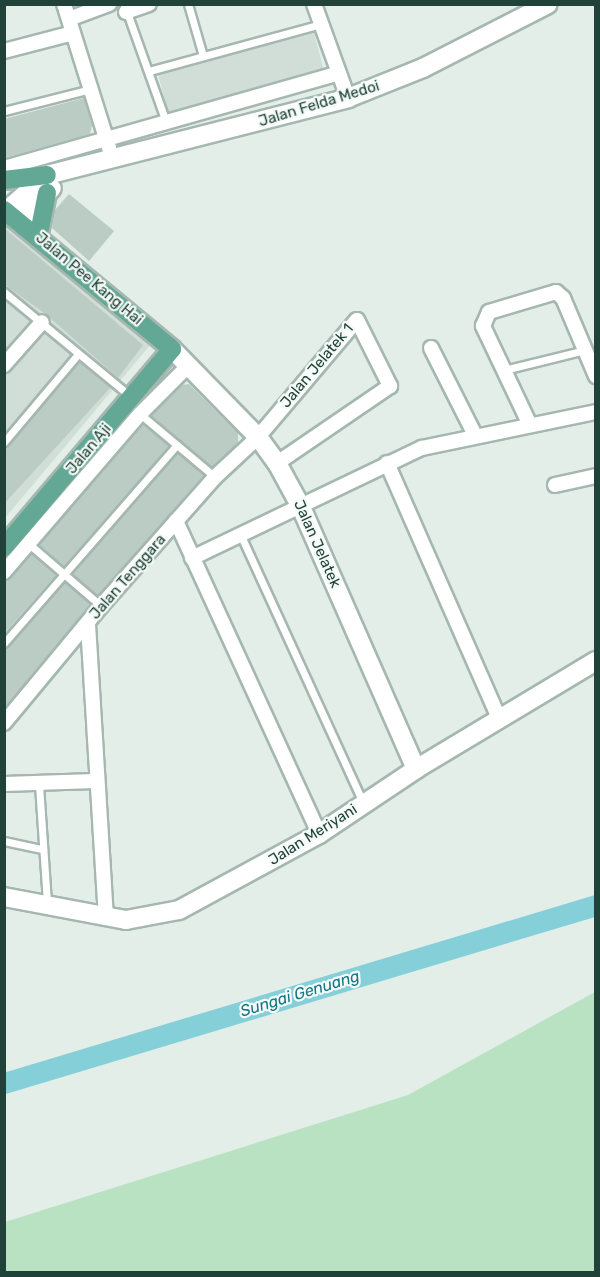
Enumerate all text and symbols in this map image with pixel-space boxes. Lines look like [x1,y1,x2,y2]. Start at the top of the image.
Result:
street label: Jalan Felda Medoi [256,77,382,131]
street label: Jalan Pee Kang Hai [32,229,146,329]
street label: Jalan Jelatek 1 [277,320,357,412]
street label: Jalan Aji [63,420,115,478]
street label: Jalan Jelatek [290,497,344,591]
street label: Jalan Tenggara [86,531,170,623]
street label: Jalan Meriyani [265,801,361,869]
water label: Sungai Genuang [238,967,362,1021]

